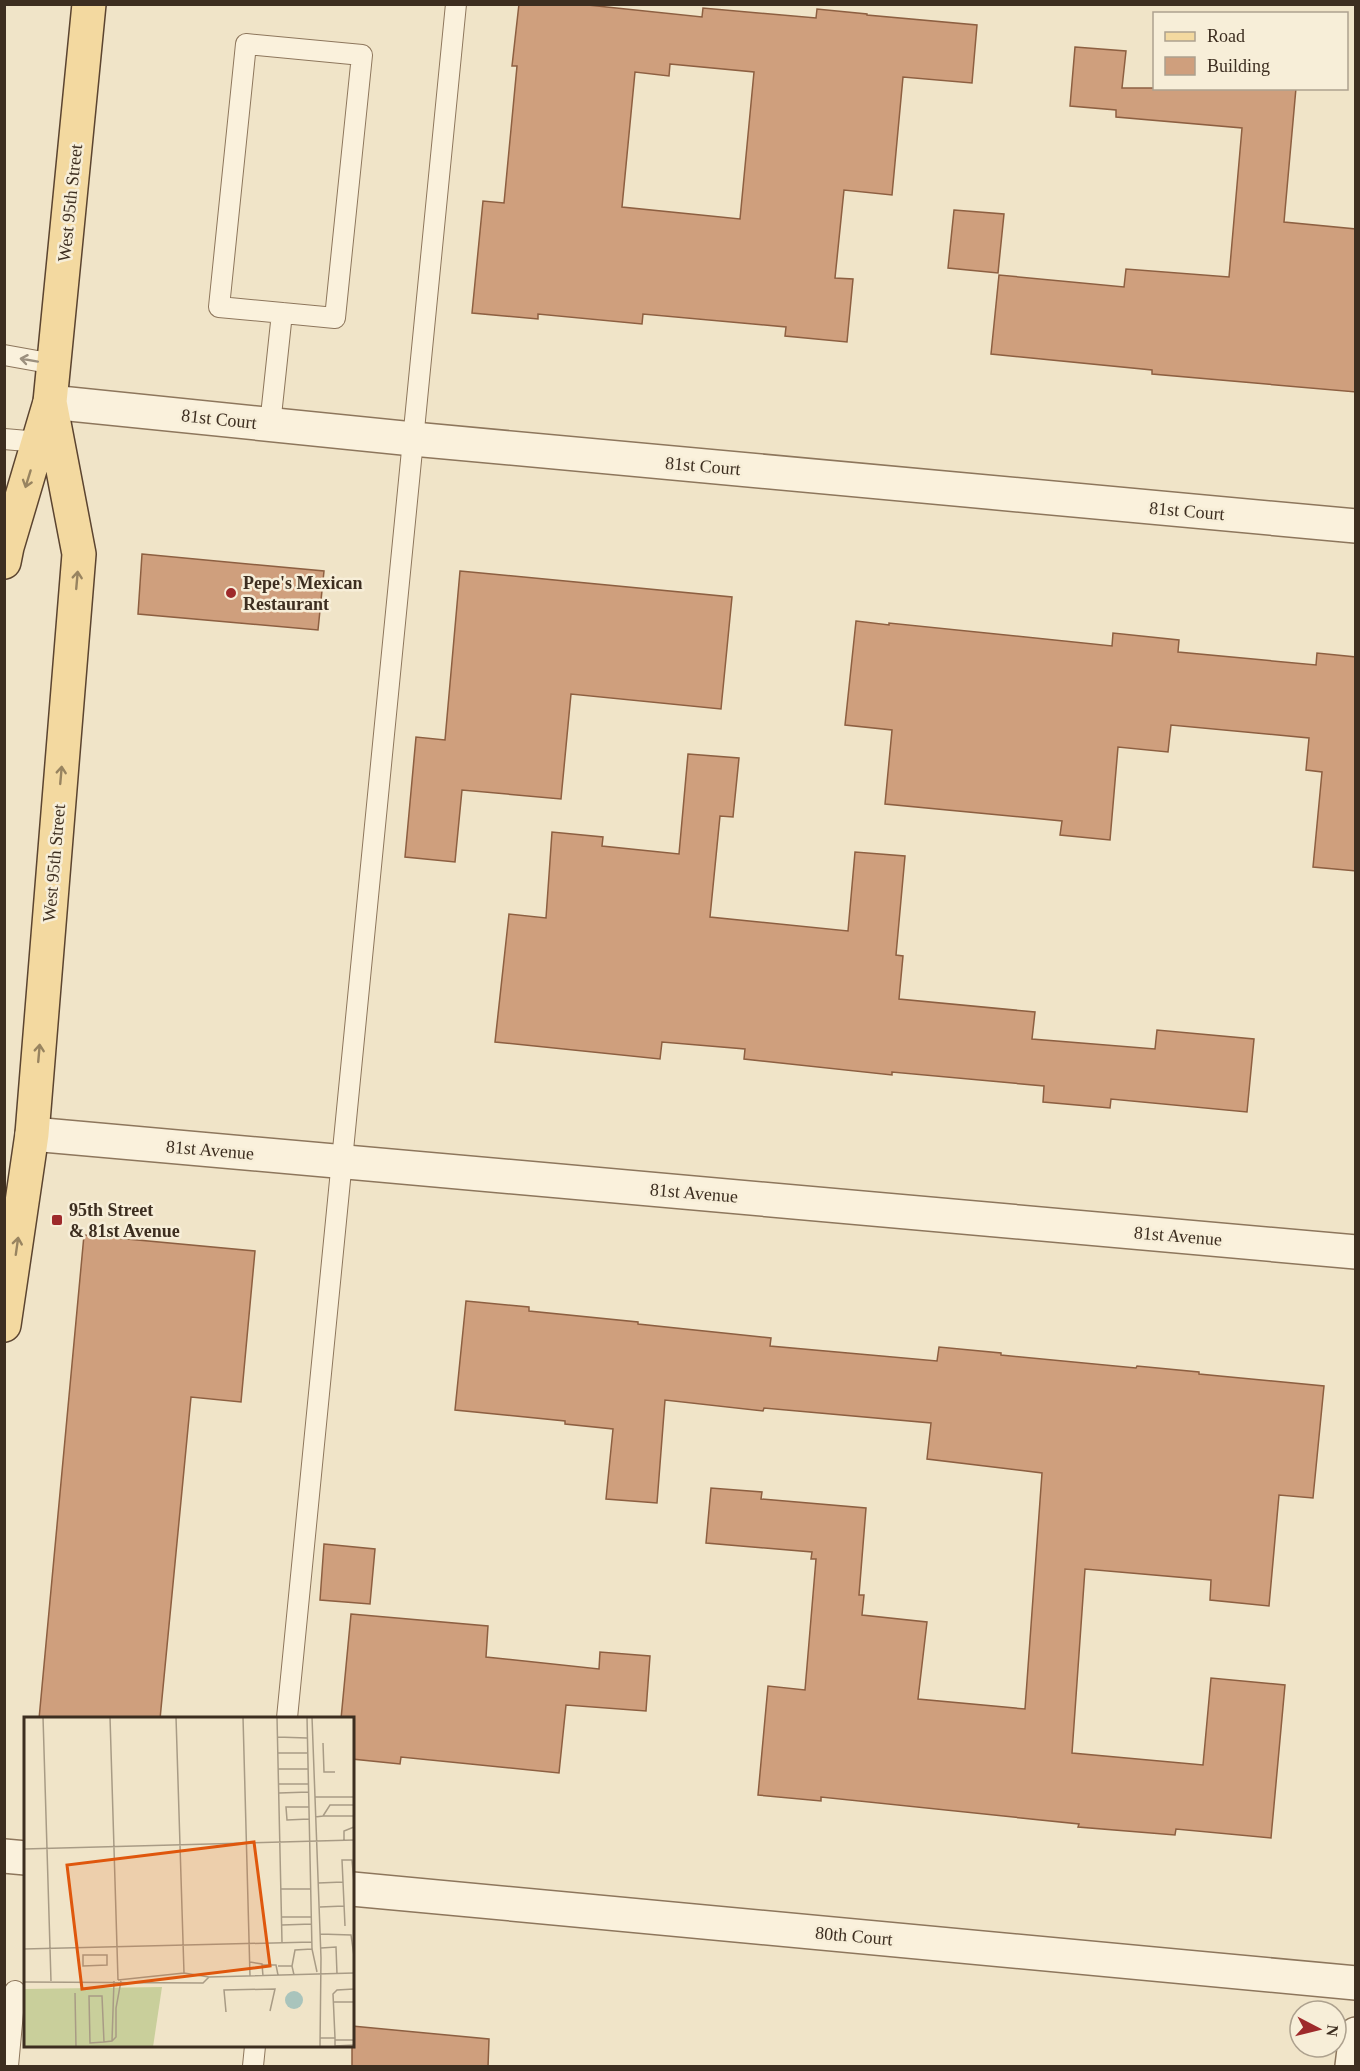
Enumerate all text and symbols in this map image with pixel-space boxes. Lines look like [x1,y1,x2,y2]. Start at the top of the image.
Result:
legend [1153,12,1348,90]
text: Road [1207,26,1245,46]
text: Building [1207,56,1270,76]
street label: West 95th Street [54,143,86,263]
one-way arrow [20,354,40,365]
street label: 81st Court [180,405,258,433]
street label: 81st Court [665,453,741,479]
one-way arrow [21,469,32,488]
street label: 81st Court [1149,498,1225,524]
one-way arrow [72,571,83,591]
place label: Pepe's Mexican Restaurant [243,573,362,614]
marker: Pepe's Mexican Restaurant [224,586,238,600]
one-way arrow [56,765,67,785]
street label: West 95th Street [39,803,69,923]
one-way arrow [34,1043,45,1063]
street label: 81st Avenue [165,1136,255,1164]
street label: 81st Avenue [649,1179,739,1207]
place label: 95th Street & 81st Avenue [69,1200,180,1241]
marker: 95th Street & 81st Avenue [50,1213,64,1227]
street label: 81st Avenue [1133,1222,1223,1250]
one-way arrow [11,1237,22,1257]
inset map [24,1717,354,2047]
street label: 80th Court [815,1923,893,1949]
north arrow [1288,1999,1348,2059]
text: N [1323,2024,1342,2038]

